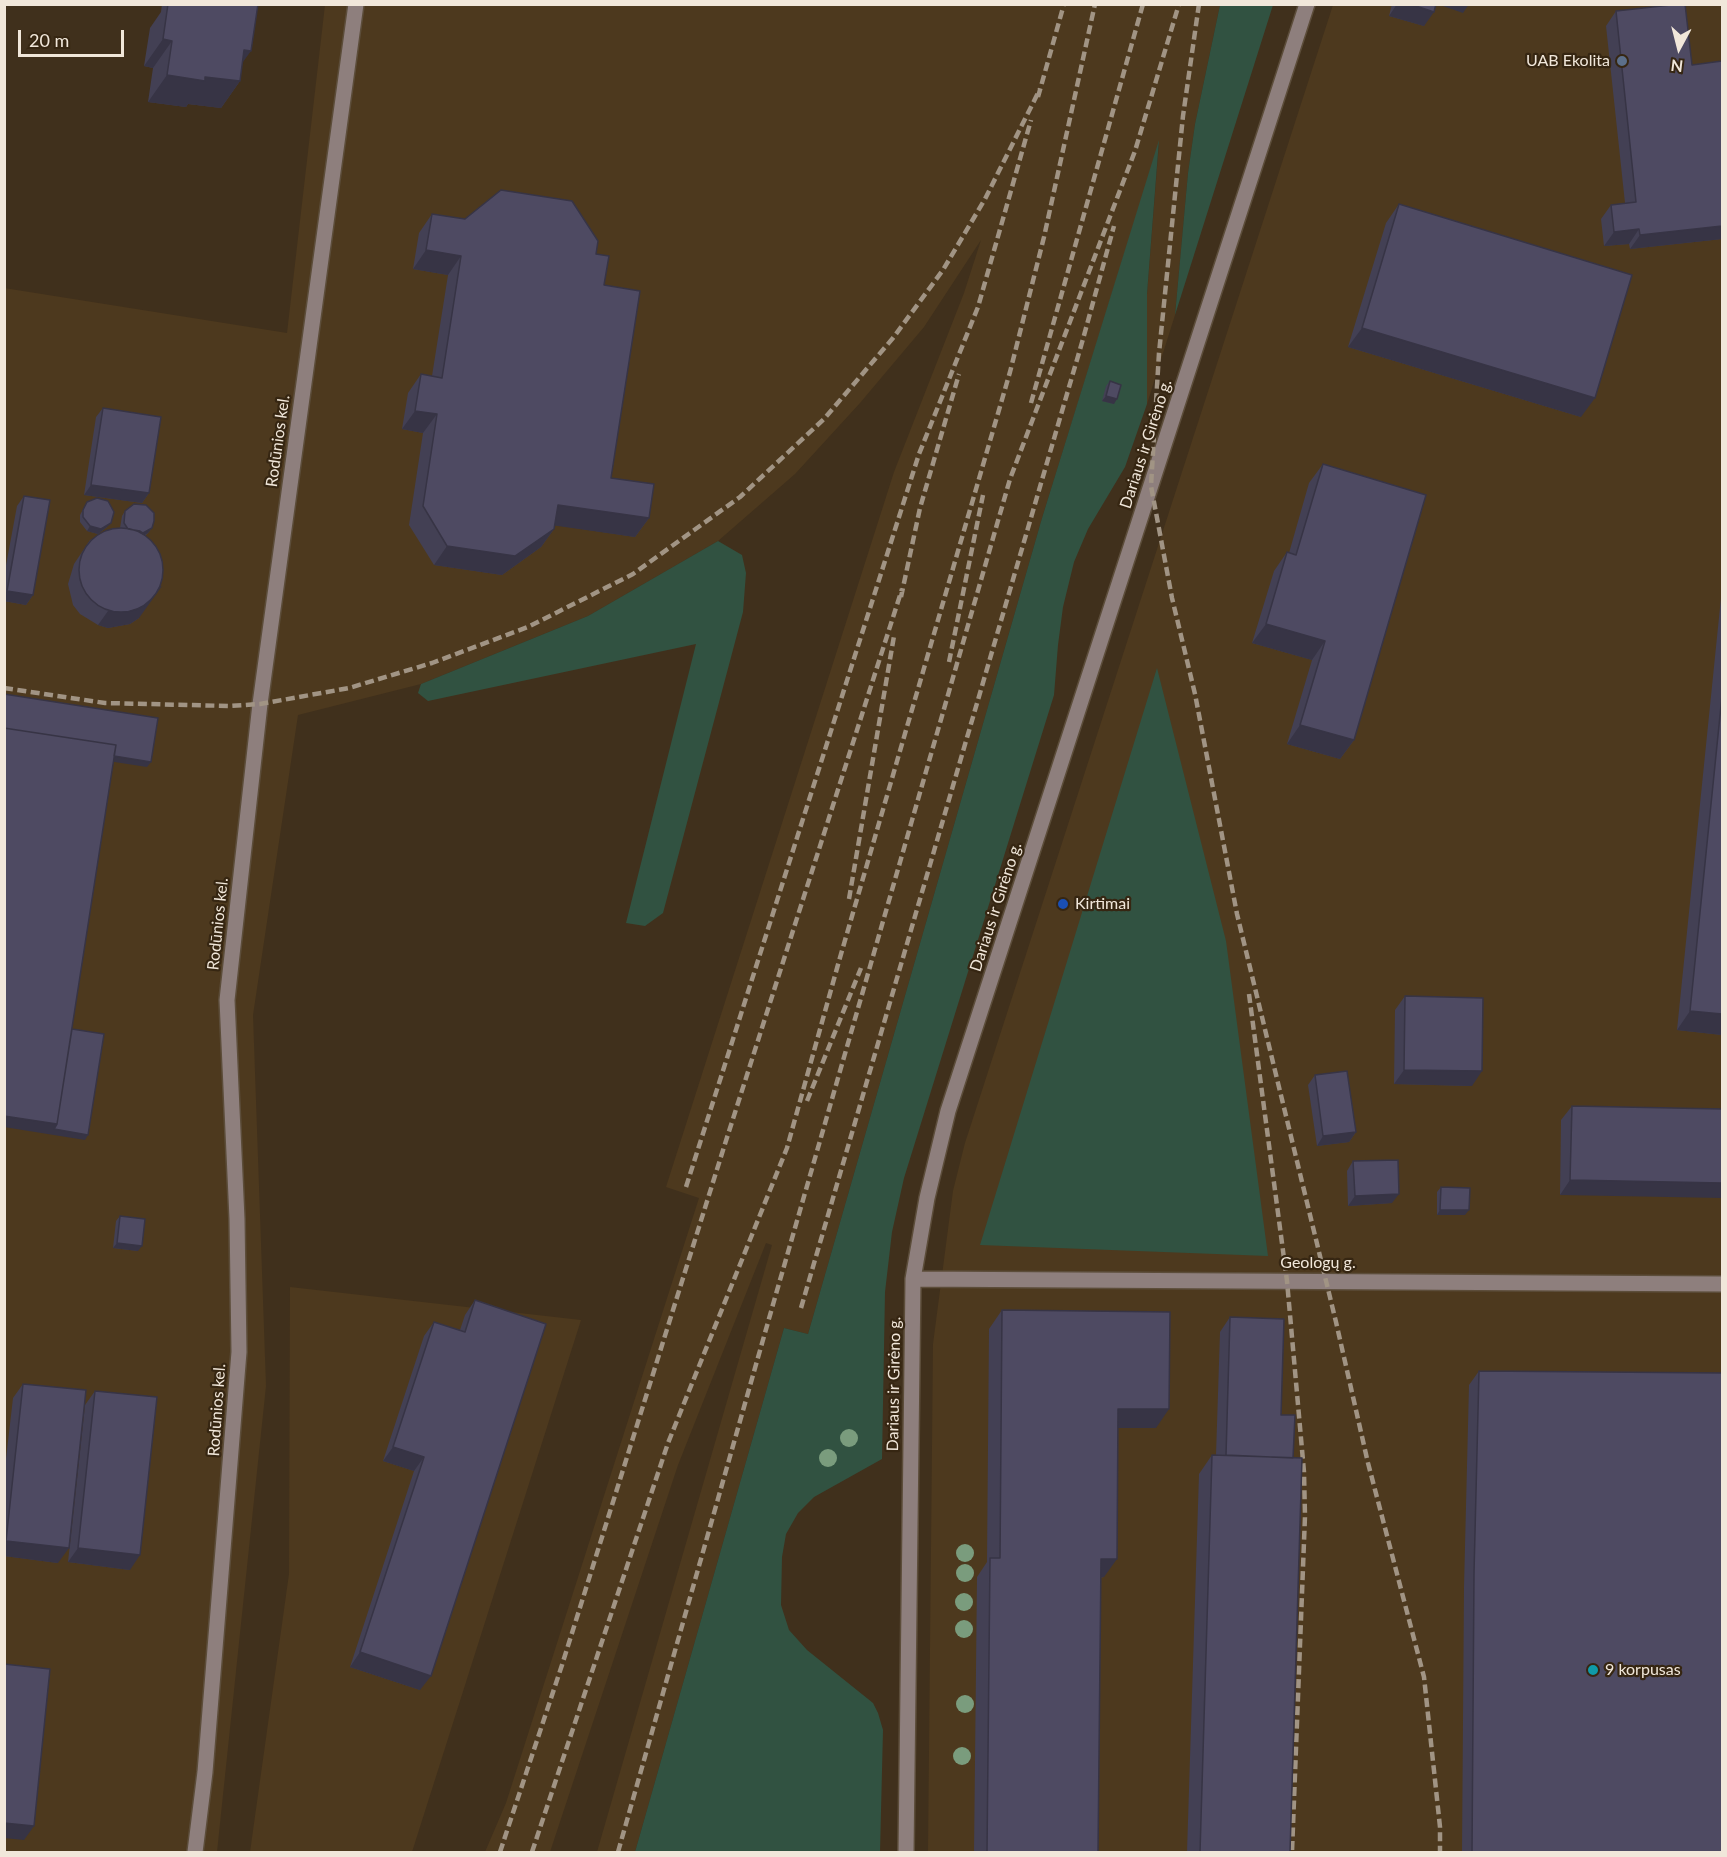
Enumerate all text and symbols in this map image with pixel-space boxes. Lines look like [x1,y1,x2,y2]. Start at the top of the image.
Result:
scale bar [21,18,128,56]
north arrow [1649,18,1709,78]
text: 20 m [29,29,69,51]
place label: UAB Ekolita [1526,51,1610,71]
marker: UAB Ekolita [1615,54,1629,68]
text: N [1669,56,1684,77]
street label: Dariaus ir Girėno g. [1116,377,1176,511]
street label: Rodūnios kel. [262,394,294,488]
street label: Dariaus ir Girėno g. [966,840,1026,974]
street label: Rodūnios kel. [204,877,232,971]
place label: Kirtimai [1075,894,1130,914]
marker: Kirtimai [1056,897,1070,911]
street label: Geologų g. [1280,1253,1356,1273]
street label: Dariaus ir Girėno g. [883,1316,905,1452]
street label: Rodūnios kel. [204,1363,230,1457]
place label: 9 korpusas [1605,1660,1681,1680]
marker: 9 korpusas [1586,1663,1600,1677]

